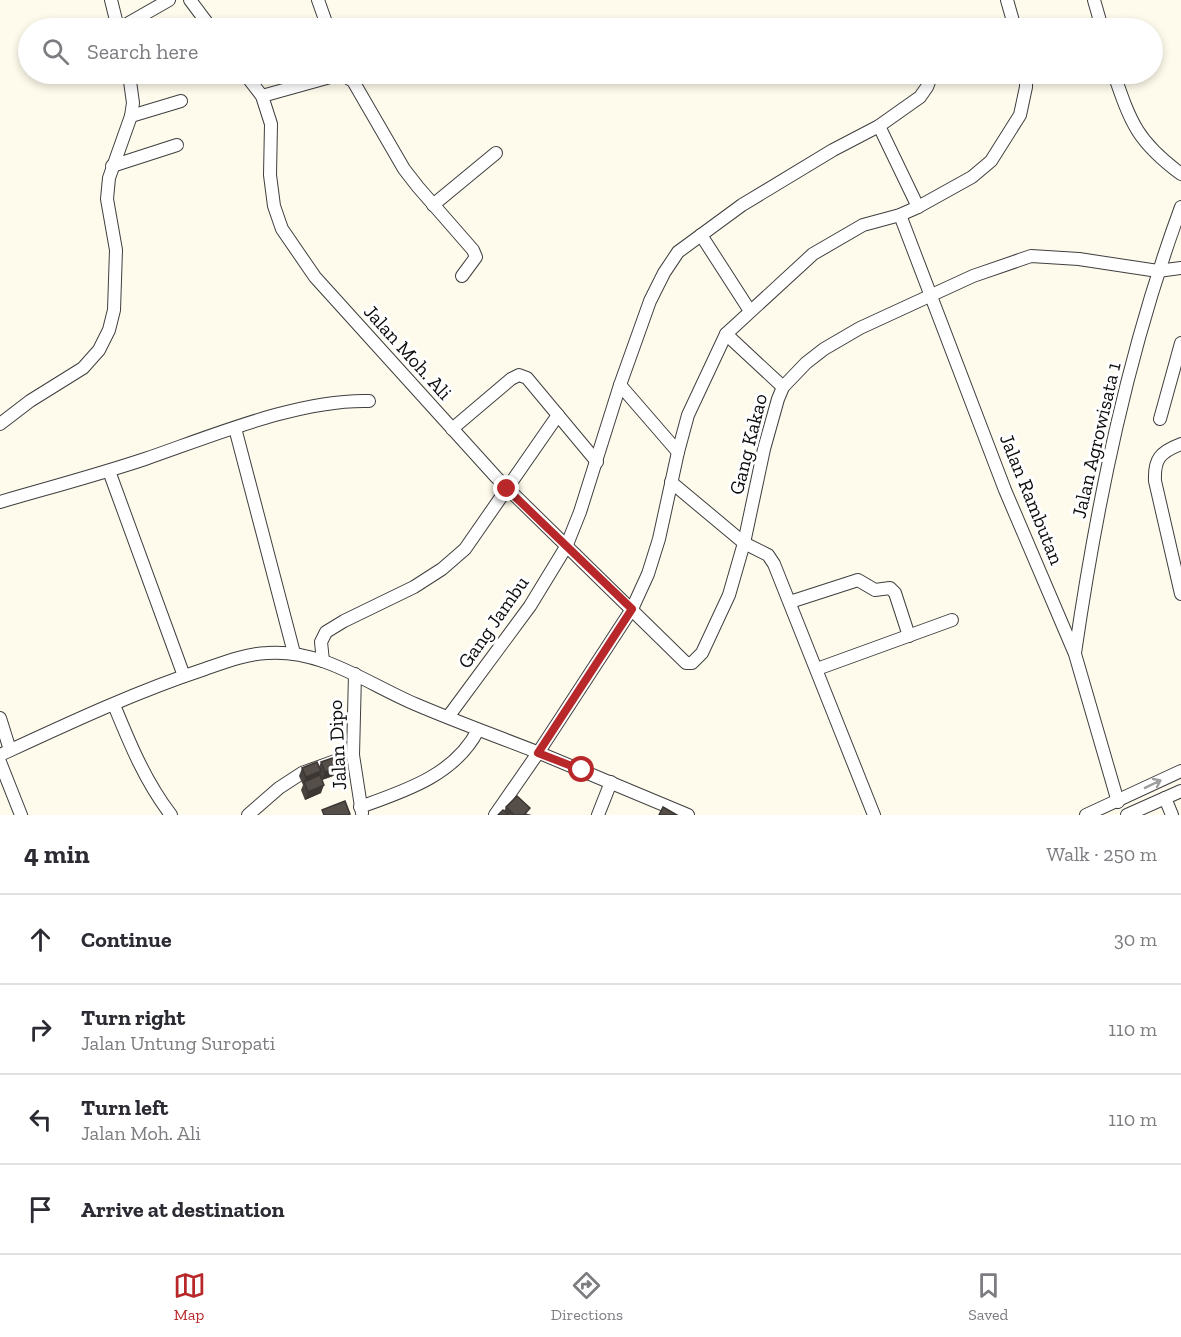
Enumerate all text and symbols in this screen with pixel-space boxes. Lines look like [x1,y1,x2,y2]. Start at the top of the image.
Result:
search box [18,18,1163,84]
icon: search [39,35,72,68]
text: Search here [87,38,198,65]
street label: Jalan Moh. Ali [359,299,457,405]
street label: Jalan Agrowisata 1 [1066,359,1126,520]
street label: Gang Kakao [724,391,772,497]
street label: Jalan Rambutan [995,430,1069,568]
route end [493,475,519,501]
street label: Gang Jambu [452,571,534,673]
street label: Jalan Dipo [323,699,351,791]
route start [568,756,594,782]
one-way arrow [1143,778,1161,790]
text: 4 min [24,838,90,870]
text: Walk · 250 m [1047,842,1157,866]
icon: ahead [24,923,57,956]
text: Continue [81,926,172,953]
text: 30 m [1114,927,1157,951]
text: Turn right [81,1004,185,1031]
icon: right [24,1013,57,1046]
text: 110 m [1108,1017,1157,1041]
text: Jalan Untung Suropati [81,1031,275,1055]
text: Turn left [81,1094,168,1121]
icon: left [24,1103,57,1136]
text: 110 m [1108,1107,1157,1131]
text: Jalan Moh. Ali [81,1121,201,1145]
icon: arrive [24,1193,57,1226]
text: Arrive at destination [81,1196,284,1223]
tab: Map [173,1269,206,1324]
tab: Directions [551,1269,623,1324]
tab: Saved [968,1269,1008,1324]

